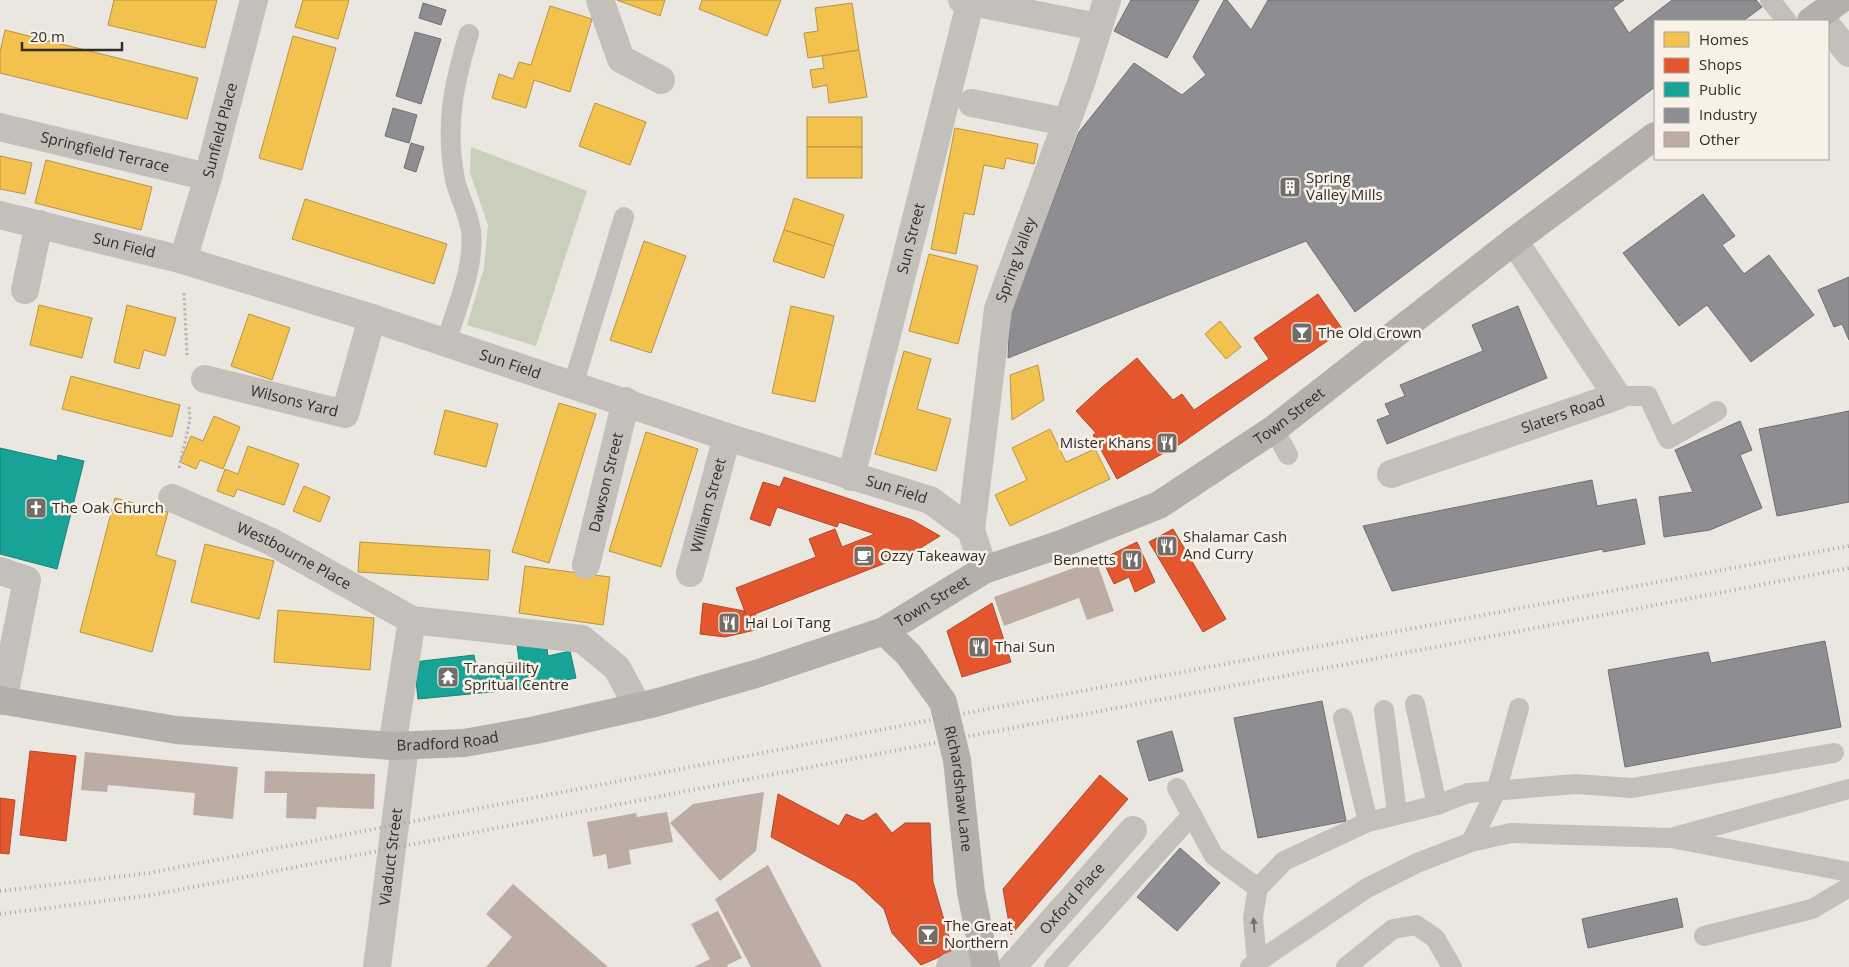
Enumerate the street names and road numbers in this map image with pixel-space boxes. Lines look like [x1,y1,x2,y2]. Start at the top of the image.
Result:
street label: Sunfield Place [197,80,241,180]
street label: Springfield Terrace [39,126,172,176]
street label: Sun Street [892,201,929,276]
street label: Spring Valley [990,214,1040,305]
street label: Sun Field [91,227,158,262]
street label: Sun Field [477,344,544,383]
street label: Wilsons Yard [248,380,341,421]
street label: Town Street [1249,382,1328,449]
street label: Slaters Road [1518,390,1607,437]
street label: Dawson Street [583,430,627,534]
street label: William Street [685,456,730,555]
street label: Sun Field [863,470,930,508]
street label: Westbourne Place [234,517,355,593]
street label: Town Street [891,570,973,631]
street label: Richardshaw Lane [940,723,978,853]
street label: Bradford Road [396,726,500,755]
street label: Viaduct Street [374,807,406,907]
street label: Oxford Place [1034,858,1109,938]

